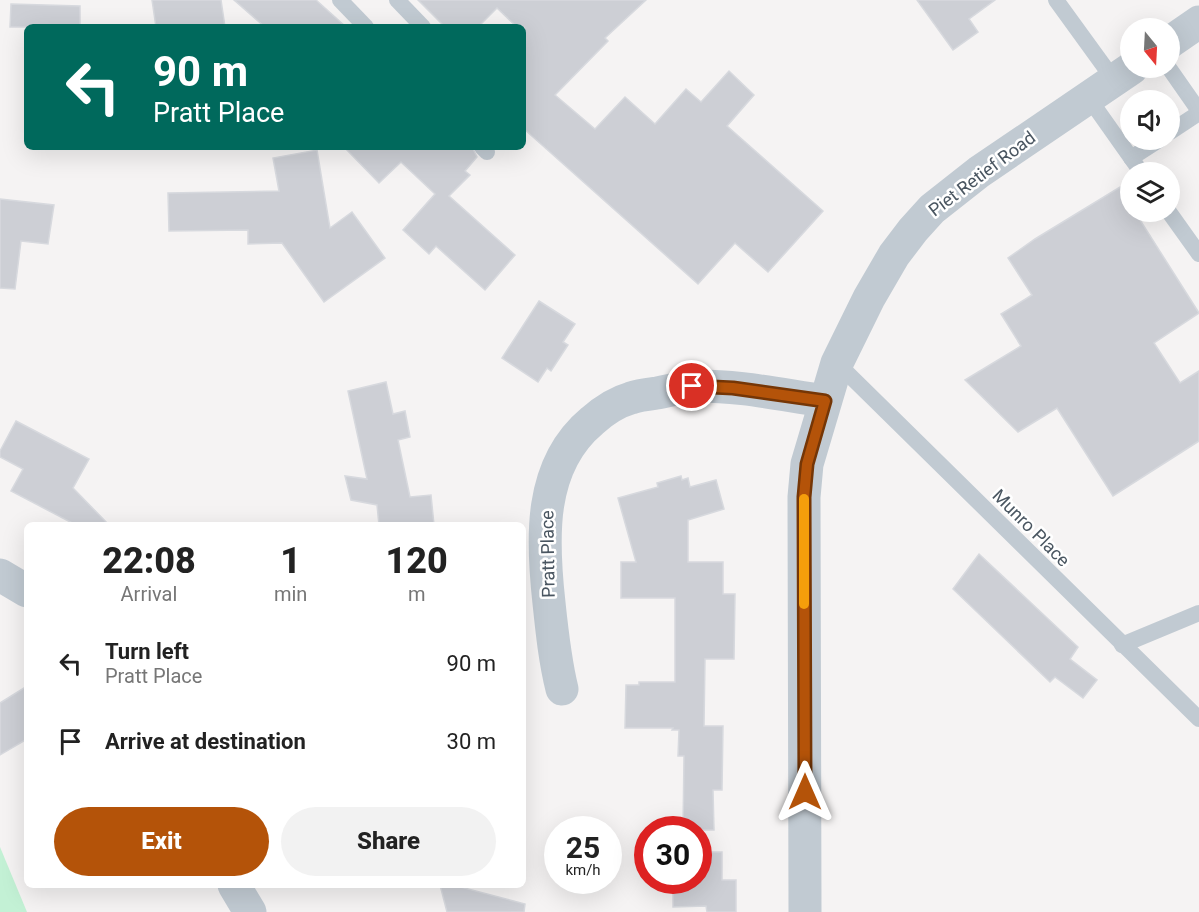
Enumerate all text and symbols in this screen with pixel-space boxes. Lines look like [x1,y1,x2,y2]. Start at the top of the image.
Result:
north arrow [1120,18,1180,78]
map controls [1120,18,1180,222]
text: 90 m [153,47,248,96]
icon: left [54,48,132,126]
button: sound [1120,90,1180,150]
text: Pratt Place [153,97,284,129]
street label: Piet Retief Road [924,127,1039,221]
button: layers [1120,162,1180,222]
pin [666,360,717,411]
icon: arrive [675,369,708,402]
street label: Munro Place [988,485,1074,571]
street label: Pratt Place [536,510,559,598]
text: 22:08 [102,540,196,582]
text: 1 [280,540,301,582]
text: 120 [386,540,448,582]
text: Arrival [121,582,177,606]
text: min [274,582,307,606]
text: m [408,582,425,606]
text: Turn left [105,639,189,664]
icon: left [54,647,87,680]
text: 90 m [447,651,496,676]
text: Pratt Place [105,664,202,688]
icon: arrive [54,725,87,758]
text: Arrive at destination [105,729,306,754]
text: 30 m [447,729,496,754]
position arrow [773,760,837,824]
button: Exit [54,807,269,876]
button: Share [281,807,496,876]
speed limit sign: 30 [634,816,712,894]
text: 25 [566,830,600,865]
text: km/h [565,861,601,879]

